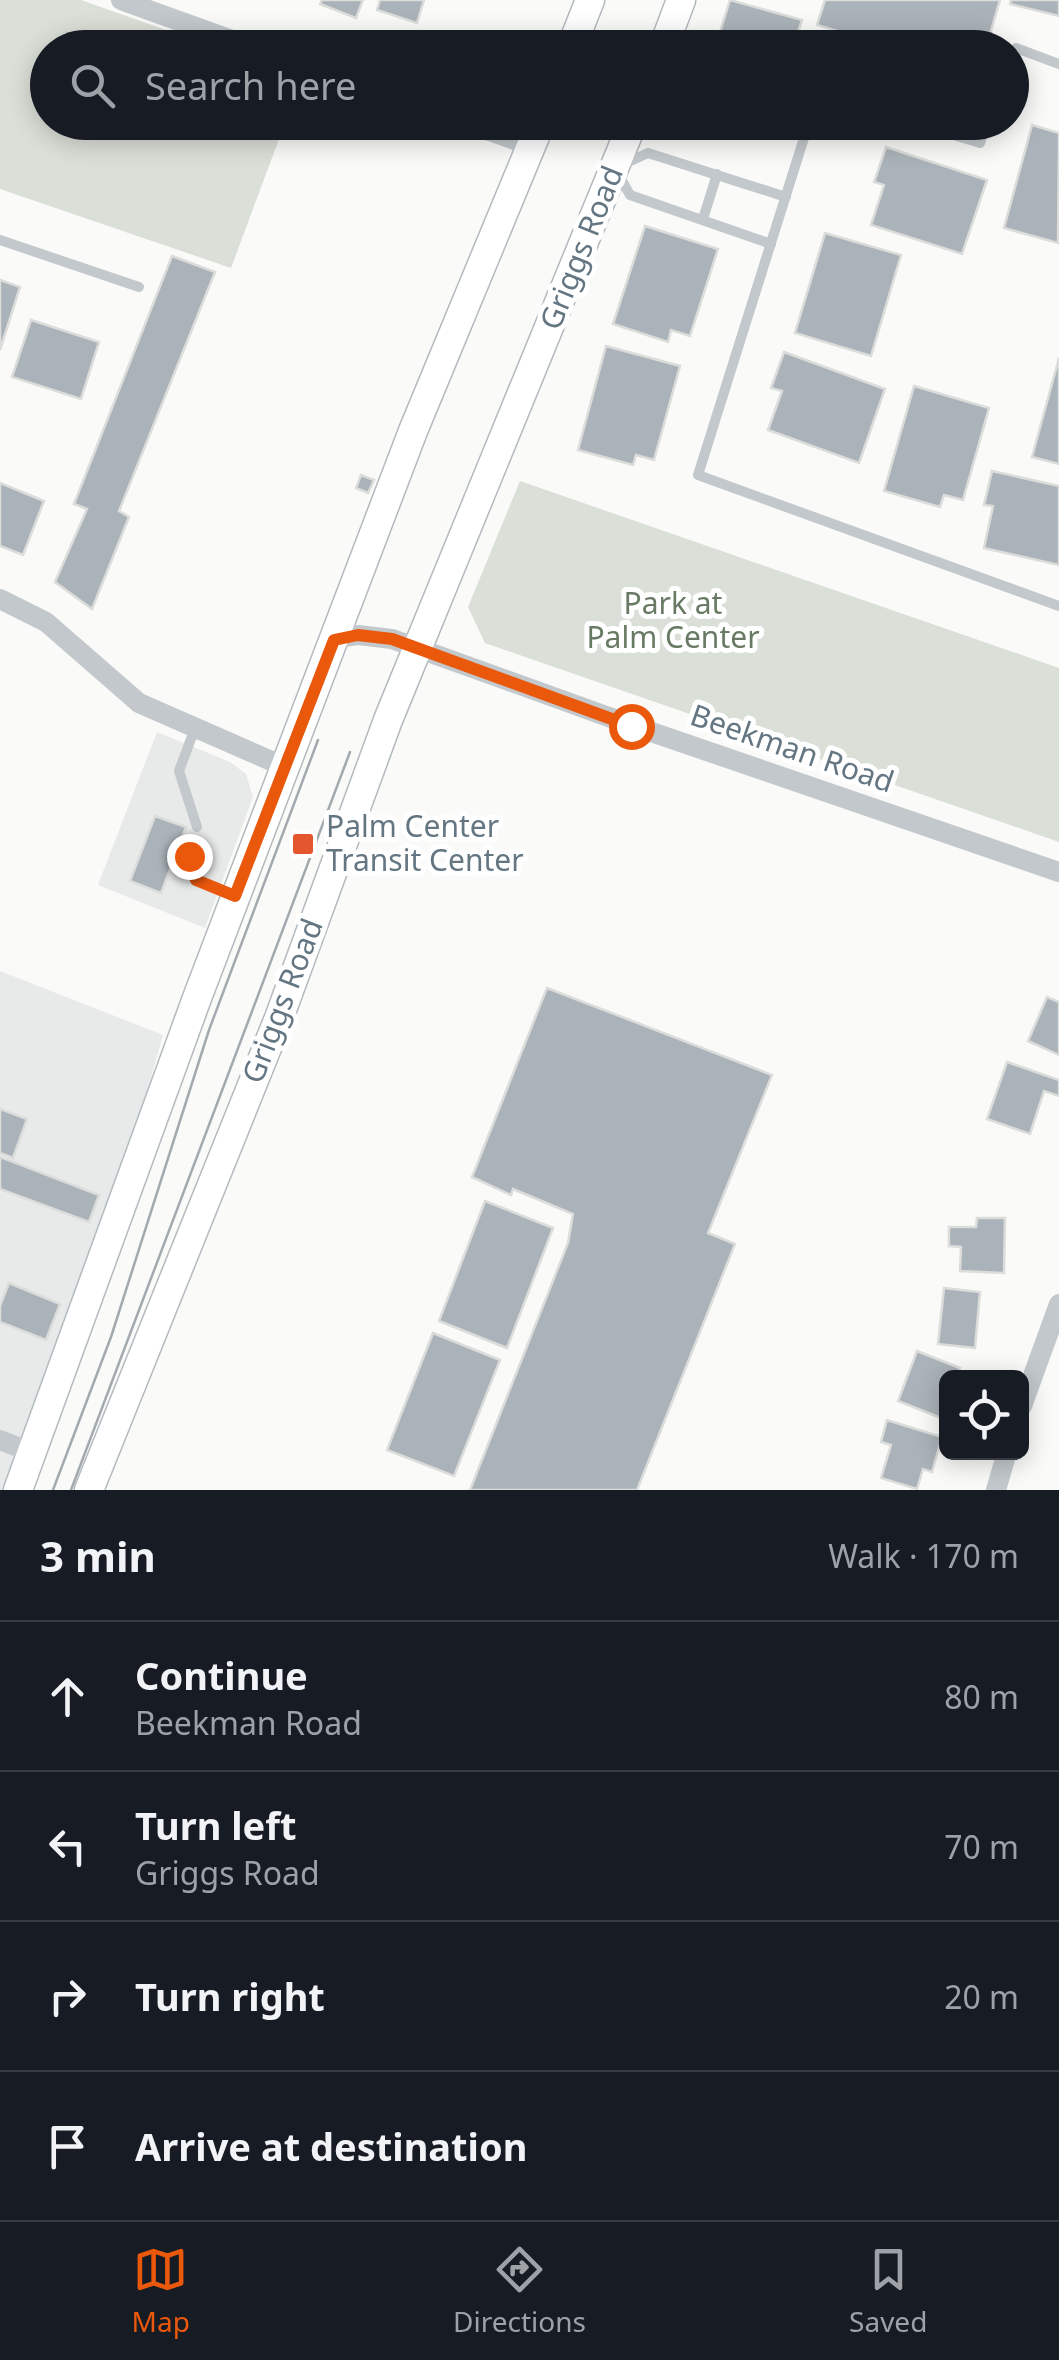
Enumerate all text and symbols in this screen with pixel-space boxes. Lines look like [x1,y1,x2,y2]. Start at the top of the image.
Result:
search box [30,30,1029,140]
icon: search [65,58,120,113]
text: Search here [145,59,356,111]
street label: Griggs Road [529,159,632,335]
park label: Park at Palm Center [586,582,760,657]
street label: Beekman Road [685,694,900,802]
route start [609,704,655,750]
place label: Palm Center Transit Center [326,805,524,880]
marker: Palm Center Transit Center [290,831,316,857]
route end [167,834,213,880]
street label: Griggs Road [231,912,332,1089]
map controls [939,1370,1029,1460]
button: locate [939,1370,1029,1460]
text: 3 min [40,1527,156,1584]
text: Walk · 170 m [828,1534,1019,1577]
text: Continue [135,1649,308,1701]
icon: ahead [40,1669,95,1724]
text: 80 m [944,1675,1019,1718]
text: Beekman Road [135,1701,362,1744]
text: Turn left [135,1799,297,1851]
icon: left [40,1819,95,1874]
text: 70 m [944,1825,1019,1868]
text: Griggs Road [135,1851,320,1894]
icon: right [40,1969,95,2024]
text: Turn right [135,1970,325,2022]
text: 20 m [944,1975,1019,2018]
icon: arrive [40,2119,95,2174]
text: Arrive at destination [135,2120,527,2172]
tab: Map [132,2242,190,2340]
tab: Directions [453,2242,586,2340]
tab: Saved [849,2242,927,2340]

